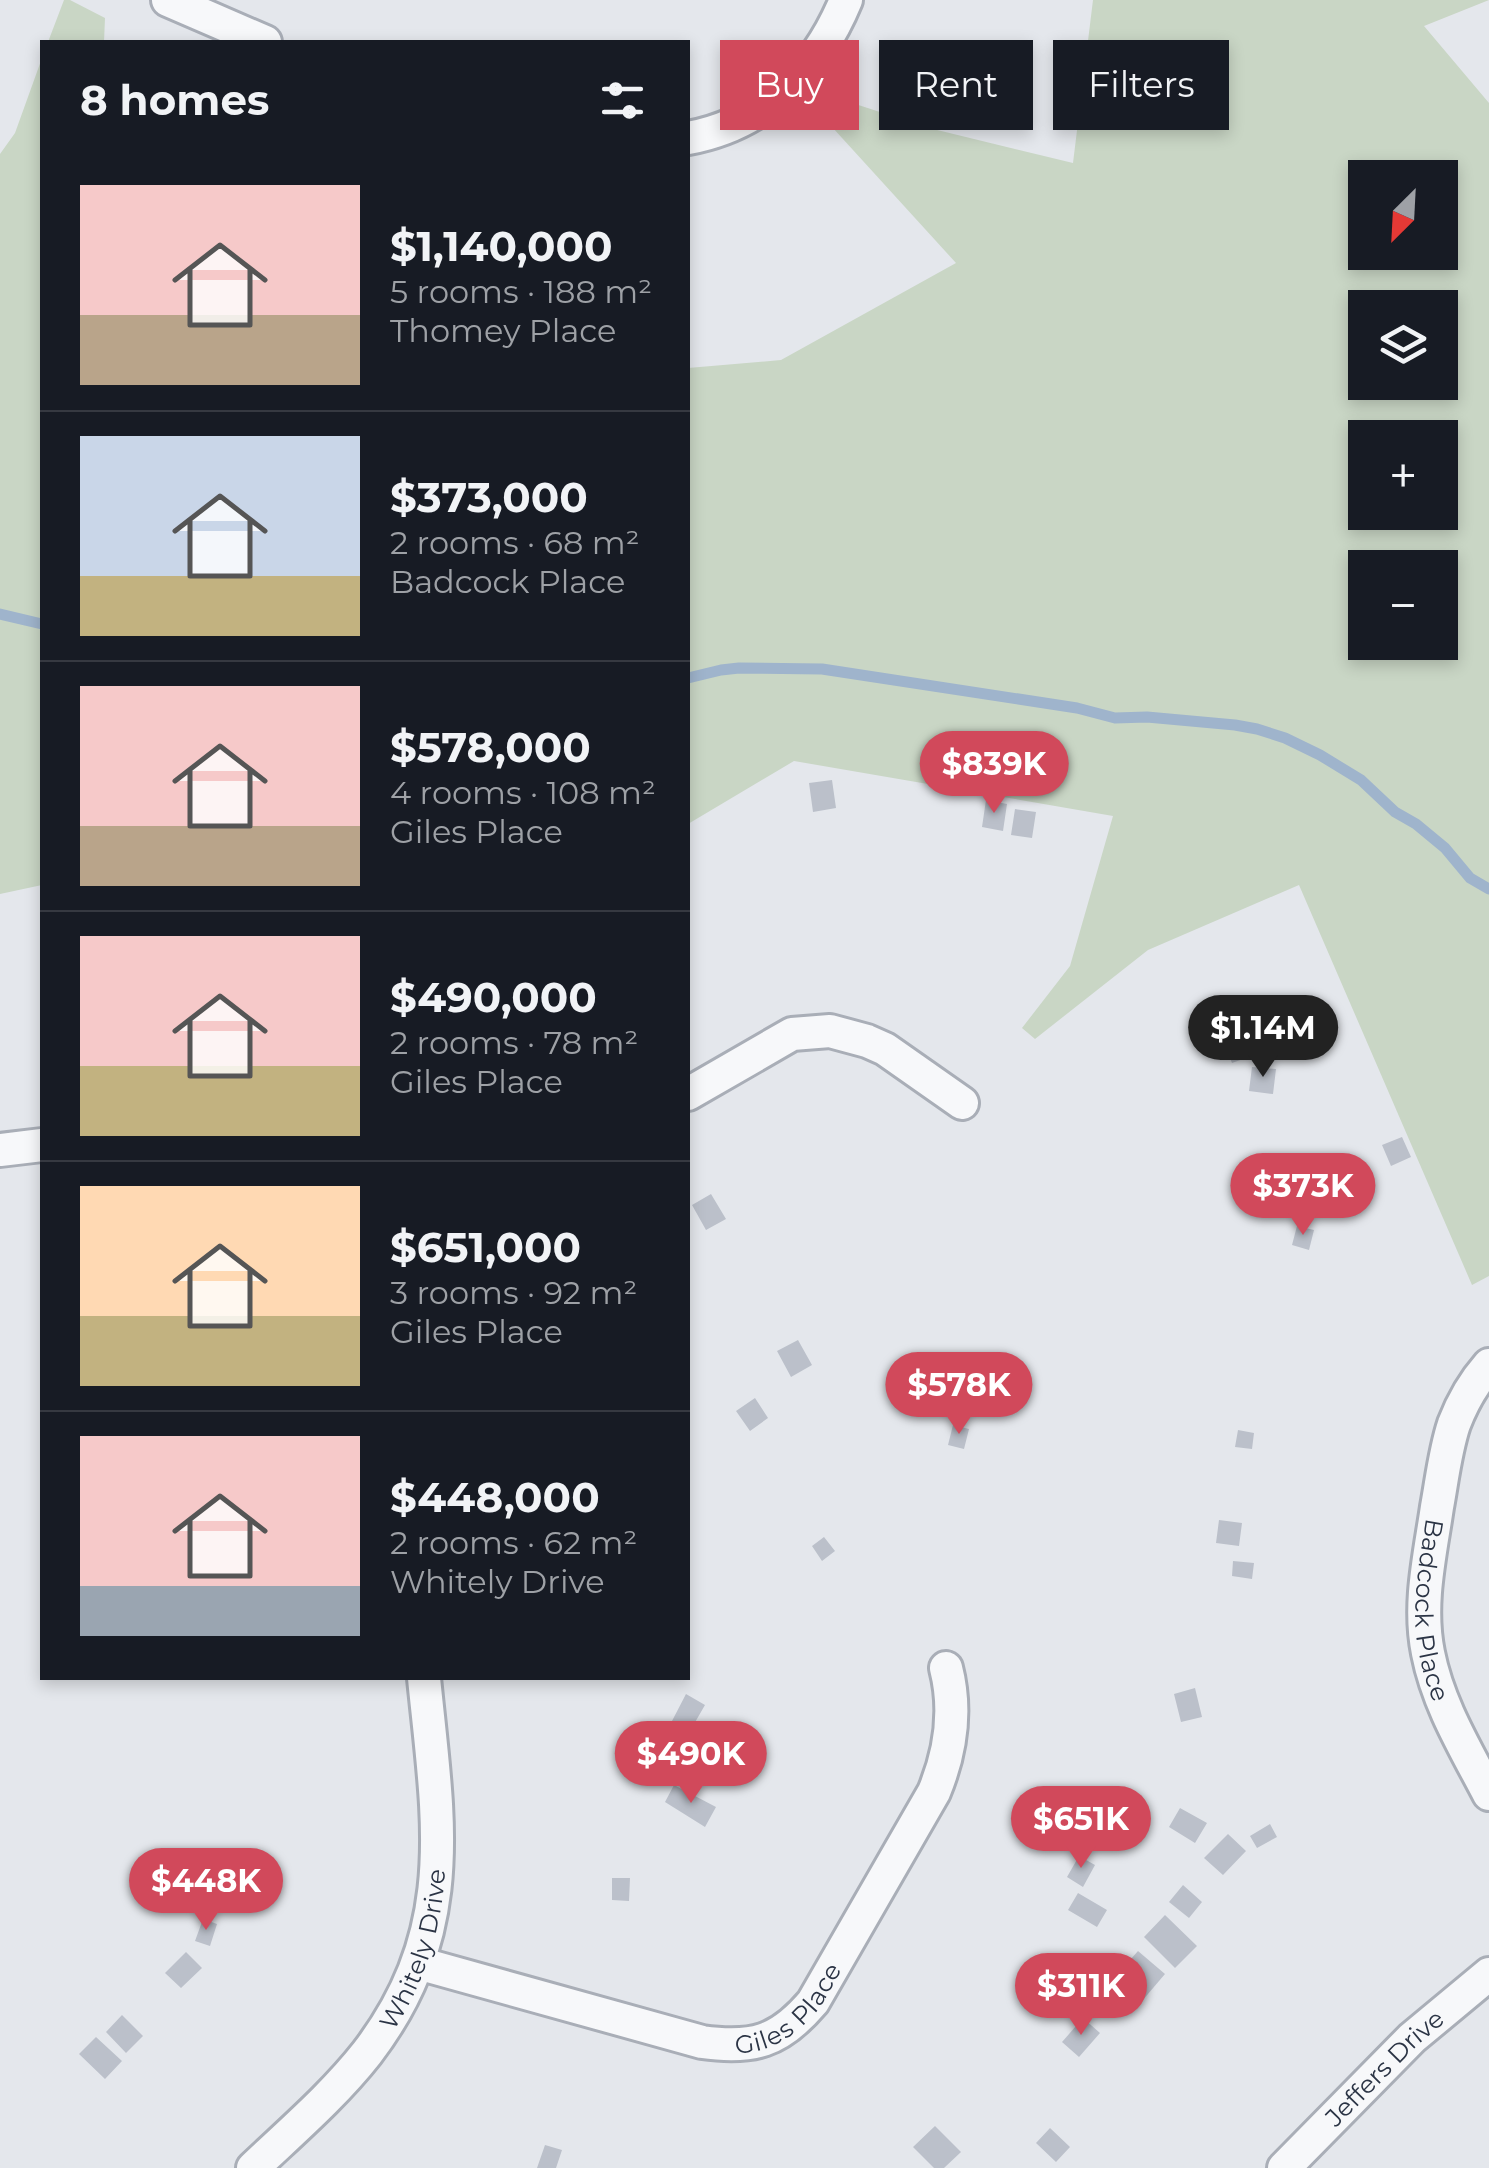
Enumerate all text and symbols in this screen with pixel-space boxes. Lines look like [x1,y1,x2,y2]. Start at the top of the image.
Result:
chip: Buy [720,40,859,130]
chip: Rent [879,40,1033,130]
chip: Filters [1053,40,1229,130]
icon: filters [595,73,650,128]
text: 8 homes [80,74,269,126]
north arrow [1348,160,1458,270]
map controls [1348,160,1458,660]
text: $1,140,000 [390,220,613,272]
icon: home [160,225,280,345]
text: 5 rooms · 188 m² [390,272,652,311]
button: layers [1348,290,1458,400]
text: Thomey Place [390,311,616,350]
button: + [1348,420,1458,530]
text: $373,000 [390,471,588,523]
icon: home [160,476,280,596]
text: 2 rooms · 68 m² [390,523,640,562]
button: − [1348,550,1458,660]
text: Badcock Place [390,562,625,601]
text: $578,000 [390,721,591,773]
icon: home [160,726,280,846]
pin: $839K [924,731,1064,816]
text: $839K [942,744,1046,783]
text: 4 rooms · 108 m² [390,773,656,812]
text: Giles Place [390,812,563,851]
text: $490,000 [390,971,597,1023]
icon: home [160,976,280,1096]
pin: $1.14M [1182,995,1344,1080]
text: $1.14M [1210,1008,1316,1047]
text: 2 rooms · 78 m² [390,1023,638,1062]
text: Giles Place [390,1062,563,1101]
pin: $373K [1233,1153,1373,1238]
text: $373K [1252,1166,1354,1205]
text: $651,000 [390,1221,581,1273]
icon: home [160,1226,280,1346]
text: 3 rooms · 92 m² [390,1273,637,1312]
text: Giles Place [390,1312,563,1351]
pin: $578K [889,1352,1029,1437]
text: $578K [907,1365,1011,1404]
text: $448,000 [390,1471,600,1523]
icon: home [160,1476,280,1596]
street label: Badcock Place [1409,1517,1456,1705]
text: 2 rooms · 62 m² [390,1523,637,1562]
text: Whitely Drive [390,1562,605,1601]
pin: $490K [621,1721,761,1806]
text: $490K [637,1734,745,1773]
pin: $651K [1011,1786,1151,1871]
text: $651K [1033,1799,1129,1838]
pin: $448K [136,1848,276,1933]
text: $448K [151,1861,261,1900]
street label: Whitely Drive [373,1868,451,2034]
pin: $311K [1011,1953,1151,2038]
street label: Giles Place [733,1958,847,2060]
text: $311K [1037,1966,1125,2005]
street label: Jeffers Drive [1318,2003,1450,2133]

